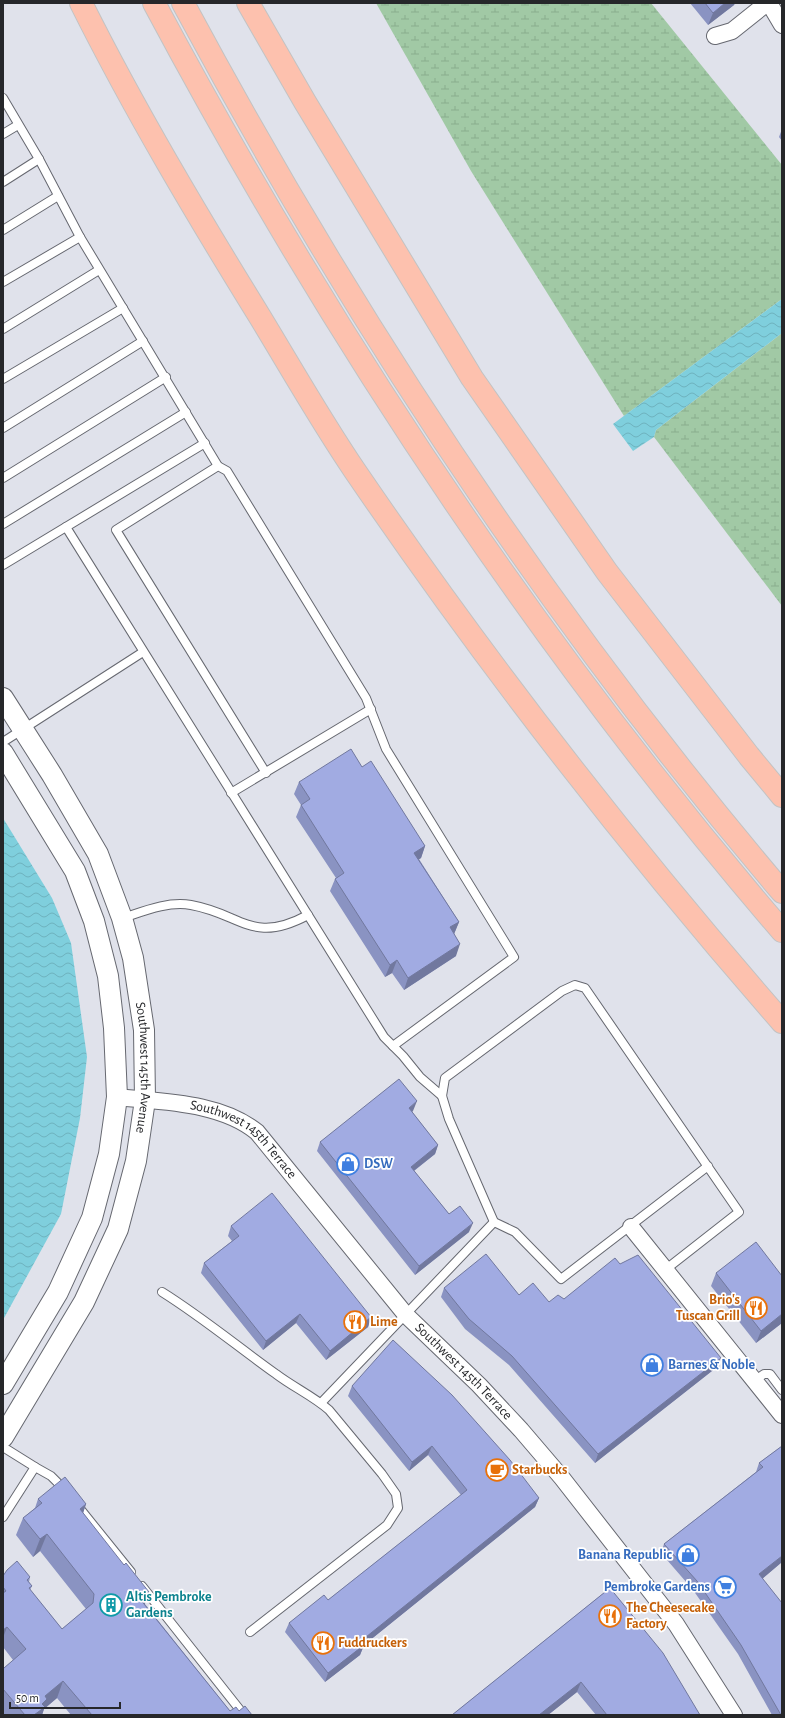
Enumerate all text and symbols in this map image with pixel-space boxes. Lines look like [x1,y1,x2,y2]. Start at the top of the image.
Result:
street label: Southwest 145th Avenue [133,1001,152,1134]
street label: Southwest 145th Terrace [189,1098,299,1181]
shop icon: DSW [335,1151,361,1177]
place label: DSW [364,1157,393,1171]
place label: Brio's Tuscan Grill [676,1293,740,1323]
restaurant icon: Brio's Tuscan Grill [743,1295,769,1321]
restaurant icon: Lime [342,1309,368,1335]
place label: Lime [370,1315,398,1329]
street label: Southwest 145th Terrace [412,1321,515,1423]
shop icon: Barnes & Noble [639,1352,665,1378]
place label: Barnes & Noble [668,1358,756,1372]
cafe icon: Starbucks [484,1457,510,1483]
place label: Starbucks [512,1463,567,1477]
shop icon: Banana Republic [675,1542,701,1568]
place label: Banana Republic [578,1548,673,1562]
supermarket icon: Pembroke Gardens [712,1574,738,1600]
place label: Pembroke Gardens [604,1580,710,1594]
place label: Altis Pembroke Gardens [126,1590,212,1620]
building icon: Altis Pembroke Gardens [98,1592,124,1618]
place label: The Cheesecake Factory [626,1601,715,1631]
restaurant icon: The Cheesecake Factory [597,1603,623,1629]
restaurant icon: Fuddruckers [310,1630,336,1656]
place label: Fuddruckers [338,1636,407,1650]
scale bar [10,1684,120,1710]
text: 50 m [16,1692,39,1704]

